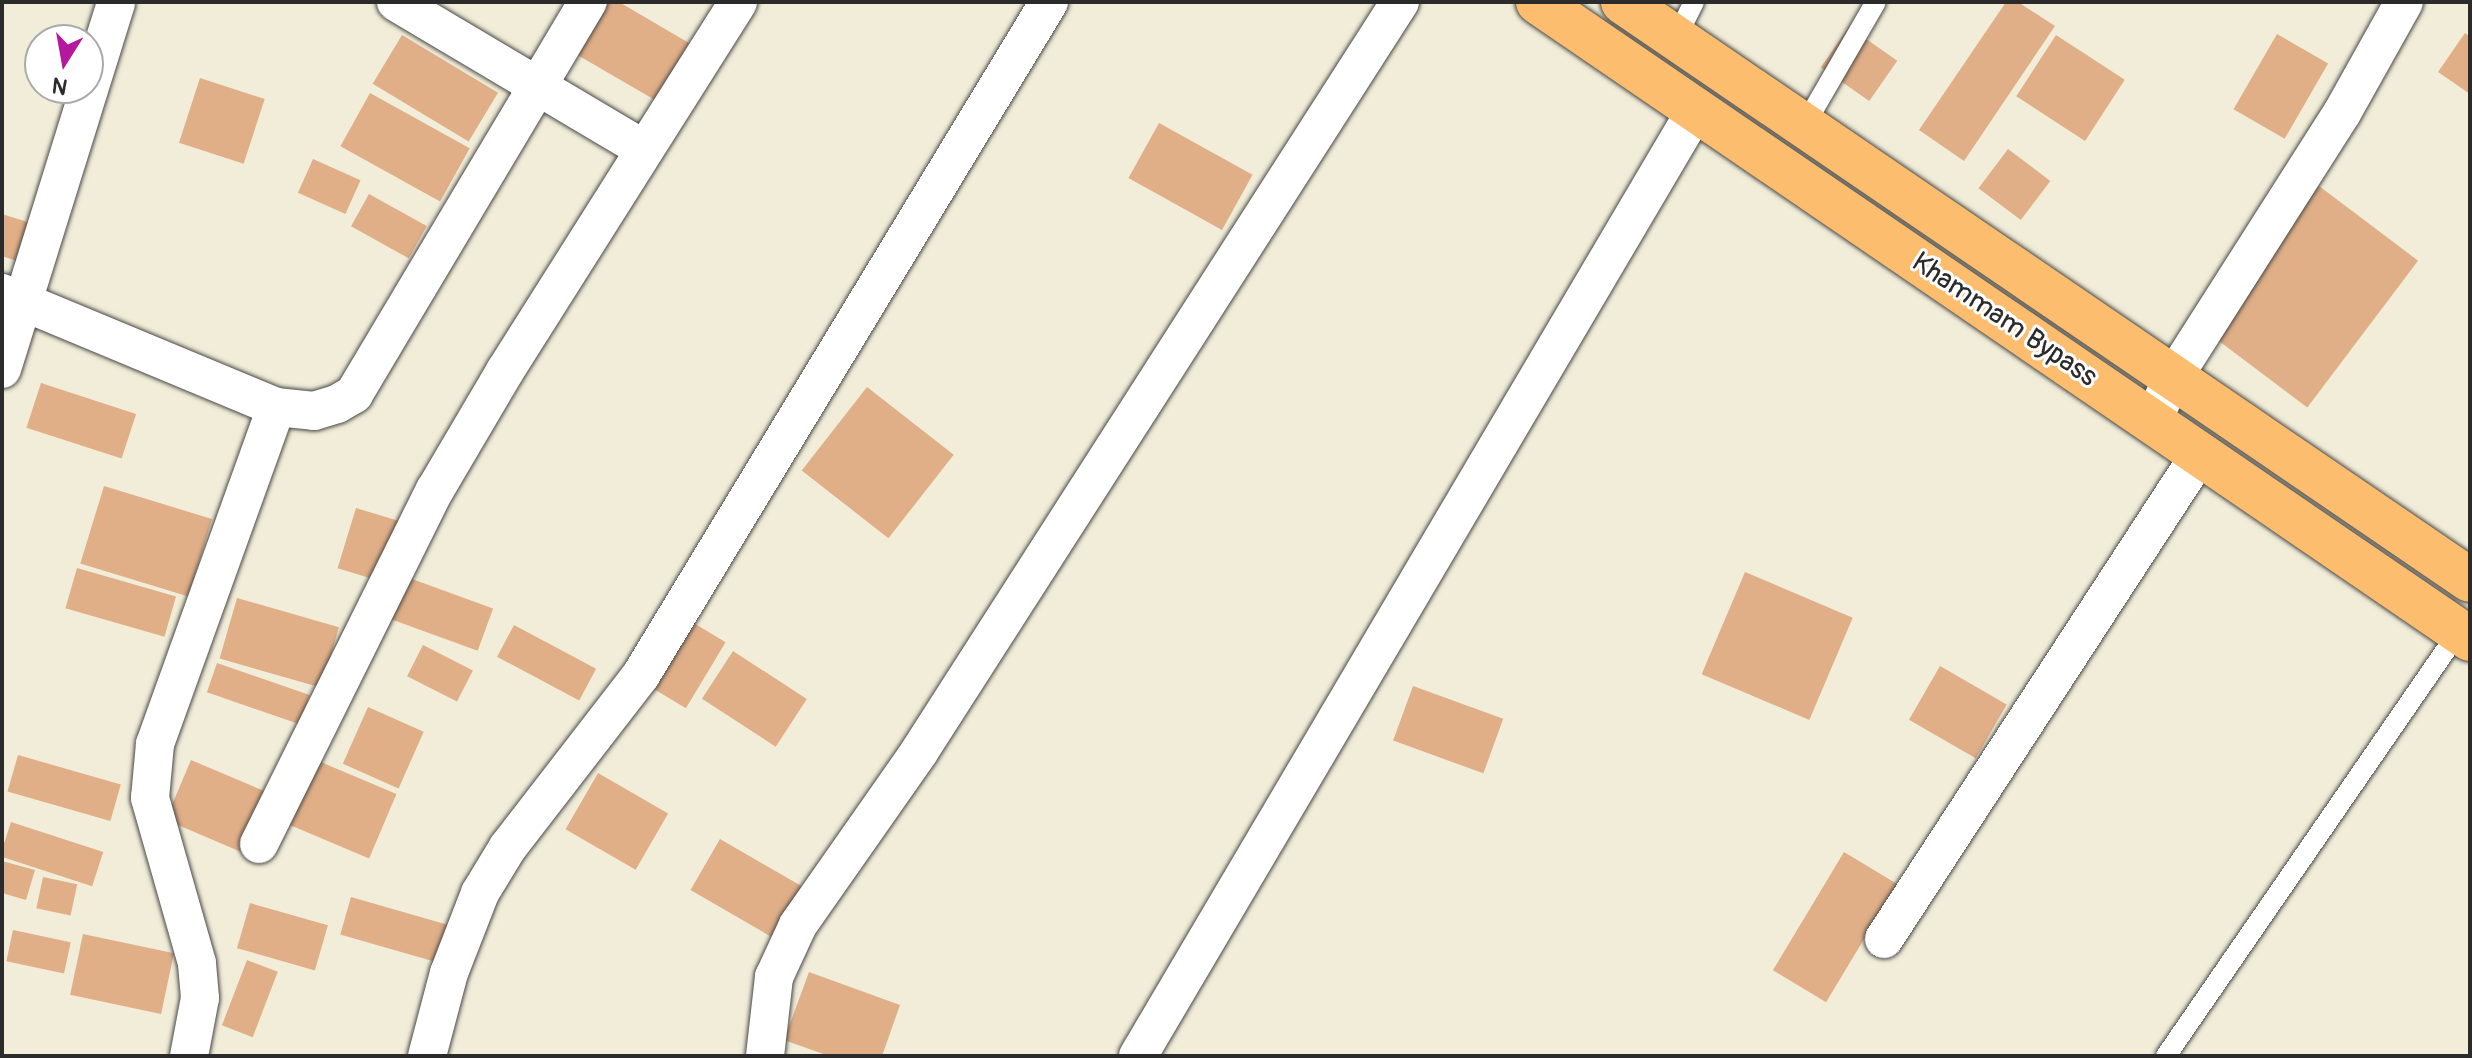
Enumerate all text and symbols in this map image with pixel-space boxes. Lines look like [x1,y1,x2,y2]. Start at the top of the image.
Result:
north arrow [24,24,104,104]
text: N [50,70,70,101]
street label: Khammam Bypass [1905,246,2103,394]

